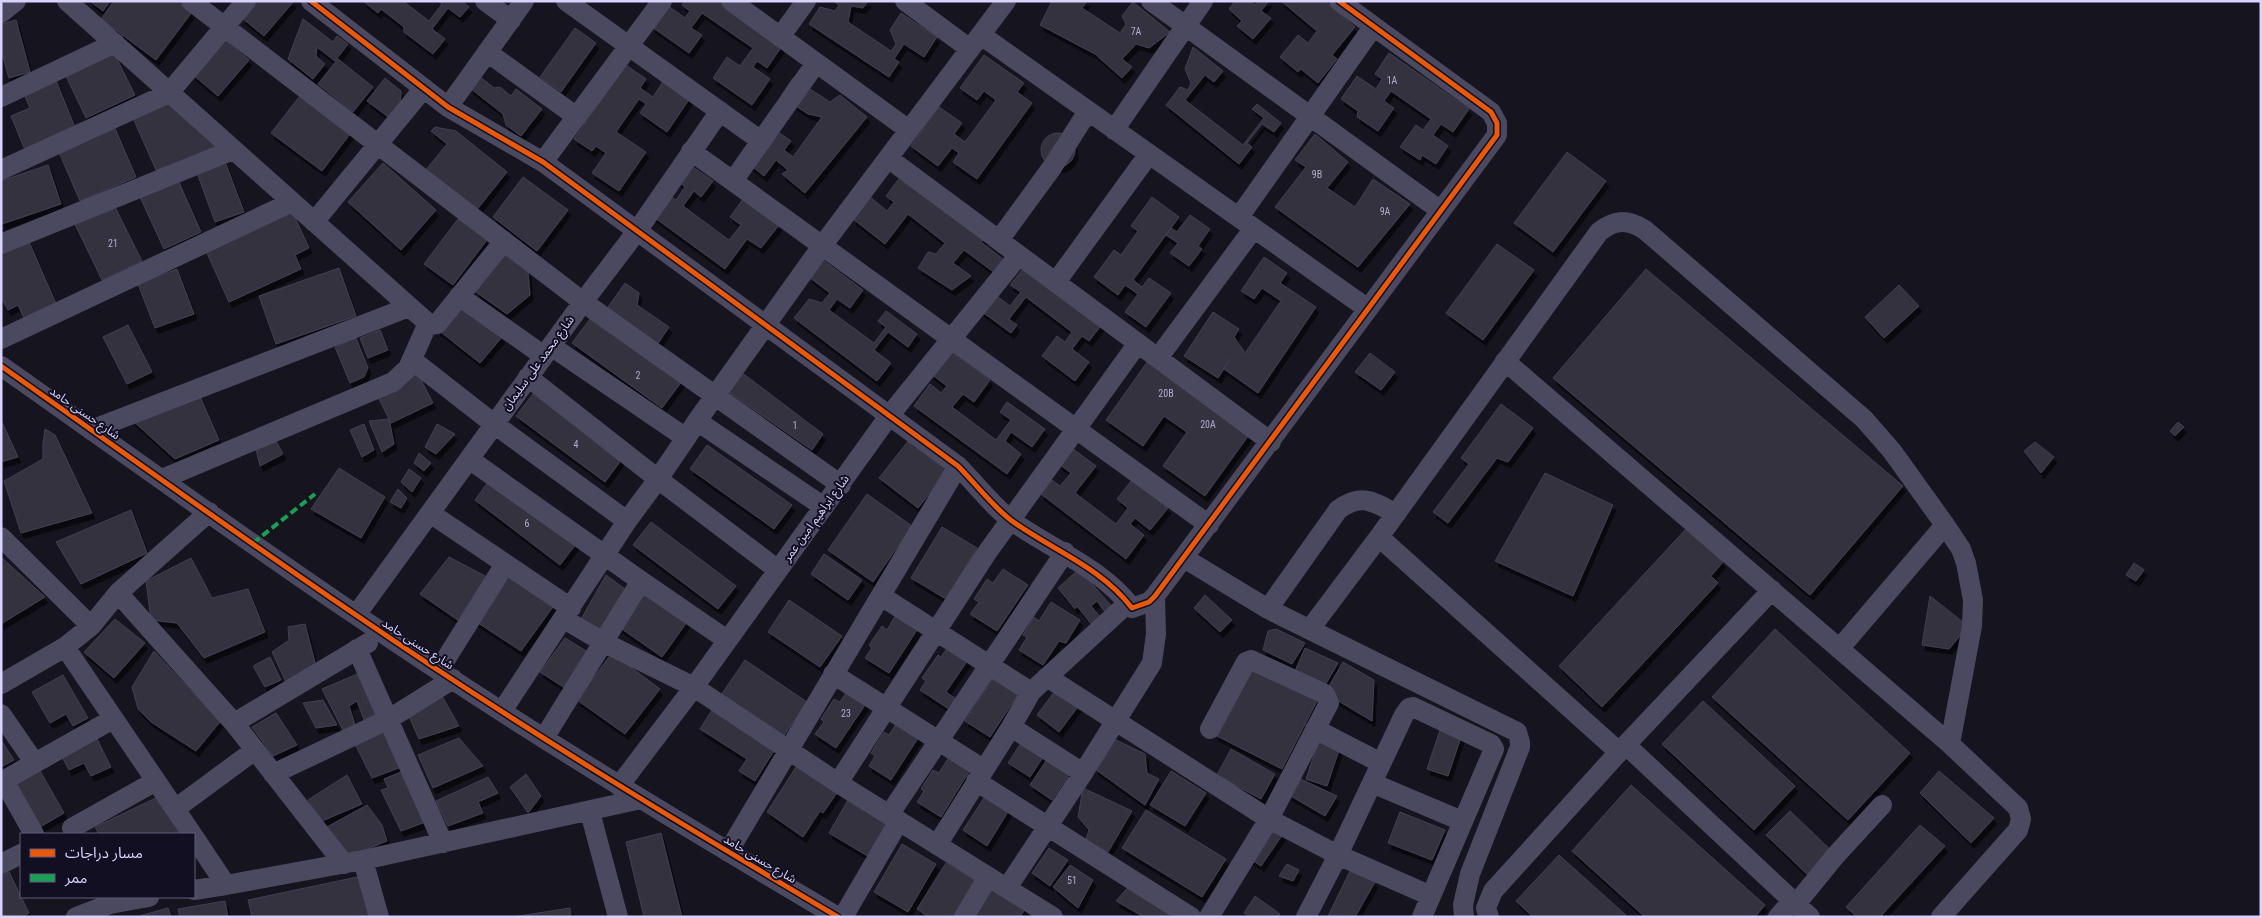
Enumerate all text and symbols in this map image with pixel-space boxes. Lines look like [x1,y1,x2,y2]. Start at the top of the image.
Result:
house number: 7A [1131,26,1142,37]
house number: 1A [1387,75,1398,86]
house number: 9B [1312,169,1322,180]
house number: 9A [1380,206,1391,217]
house number: 21 [108,238,118,249]
street label: شارع محمد على سليمان [499,313,579,414]
house number: 2 [636,370,641,381]
street label: شارع حسنى حامد [46,384,123,444]
house number: 20B [1158,388,1174,399]
house number: 20A [1200,419,1216,430]
house number: 1 [793,420,797,431]
house number: 4 [574,439,579,450]
street label: شارع ابراهيم امين عمر [779,472,854,566]
house number: 6 [525,518,530,529]
street label: شارع حسنى حامد [379,616,456,674]
house number: 23 [841,708,851,719]
street label: شارع حسنى حامد [720,832,799,888]
legend [20,833,195,898]
text: مسار دراجات [65,844,143,862]
text: ممر [64,869,88,887]
house number: 51 [1067,875,1077,886]

